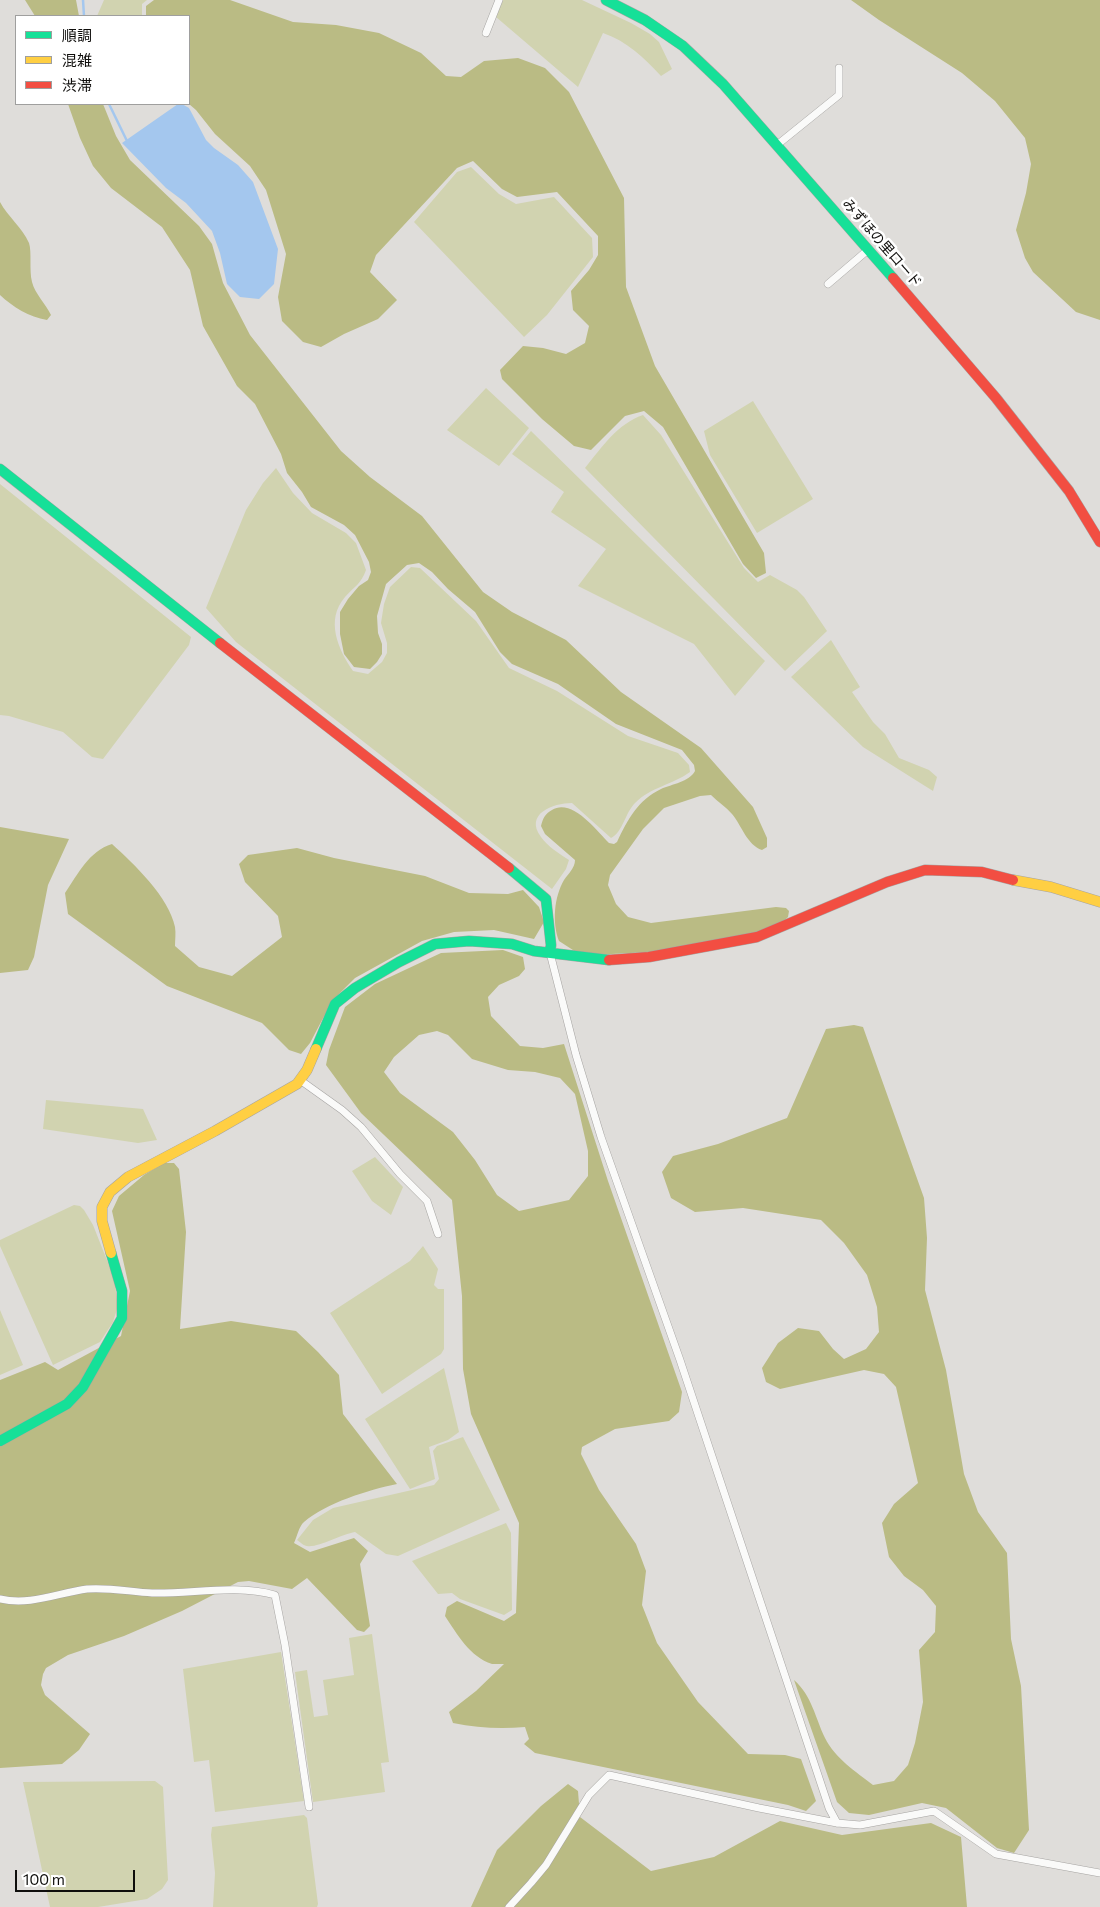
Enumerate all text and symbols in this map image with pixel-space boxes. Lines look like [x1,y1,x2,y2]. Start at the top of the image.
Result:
legend [15,15,190,105]
text: 順調 [62,26,92,44]
text: 混雑 [62,51,92,69]
text: 渋滞 [62,76,92,94]
street label: みずほの里ロード [839,195,925,291]
scale bar [18,1860,138,1892]
text: 100 m [23,1870,65,1888]

